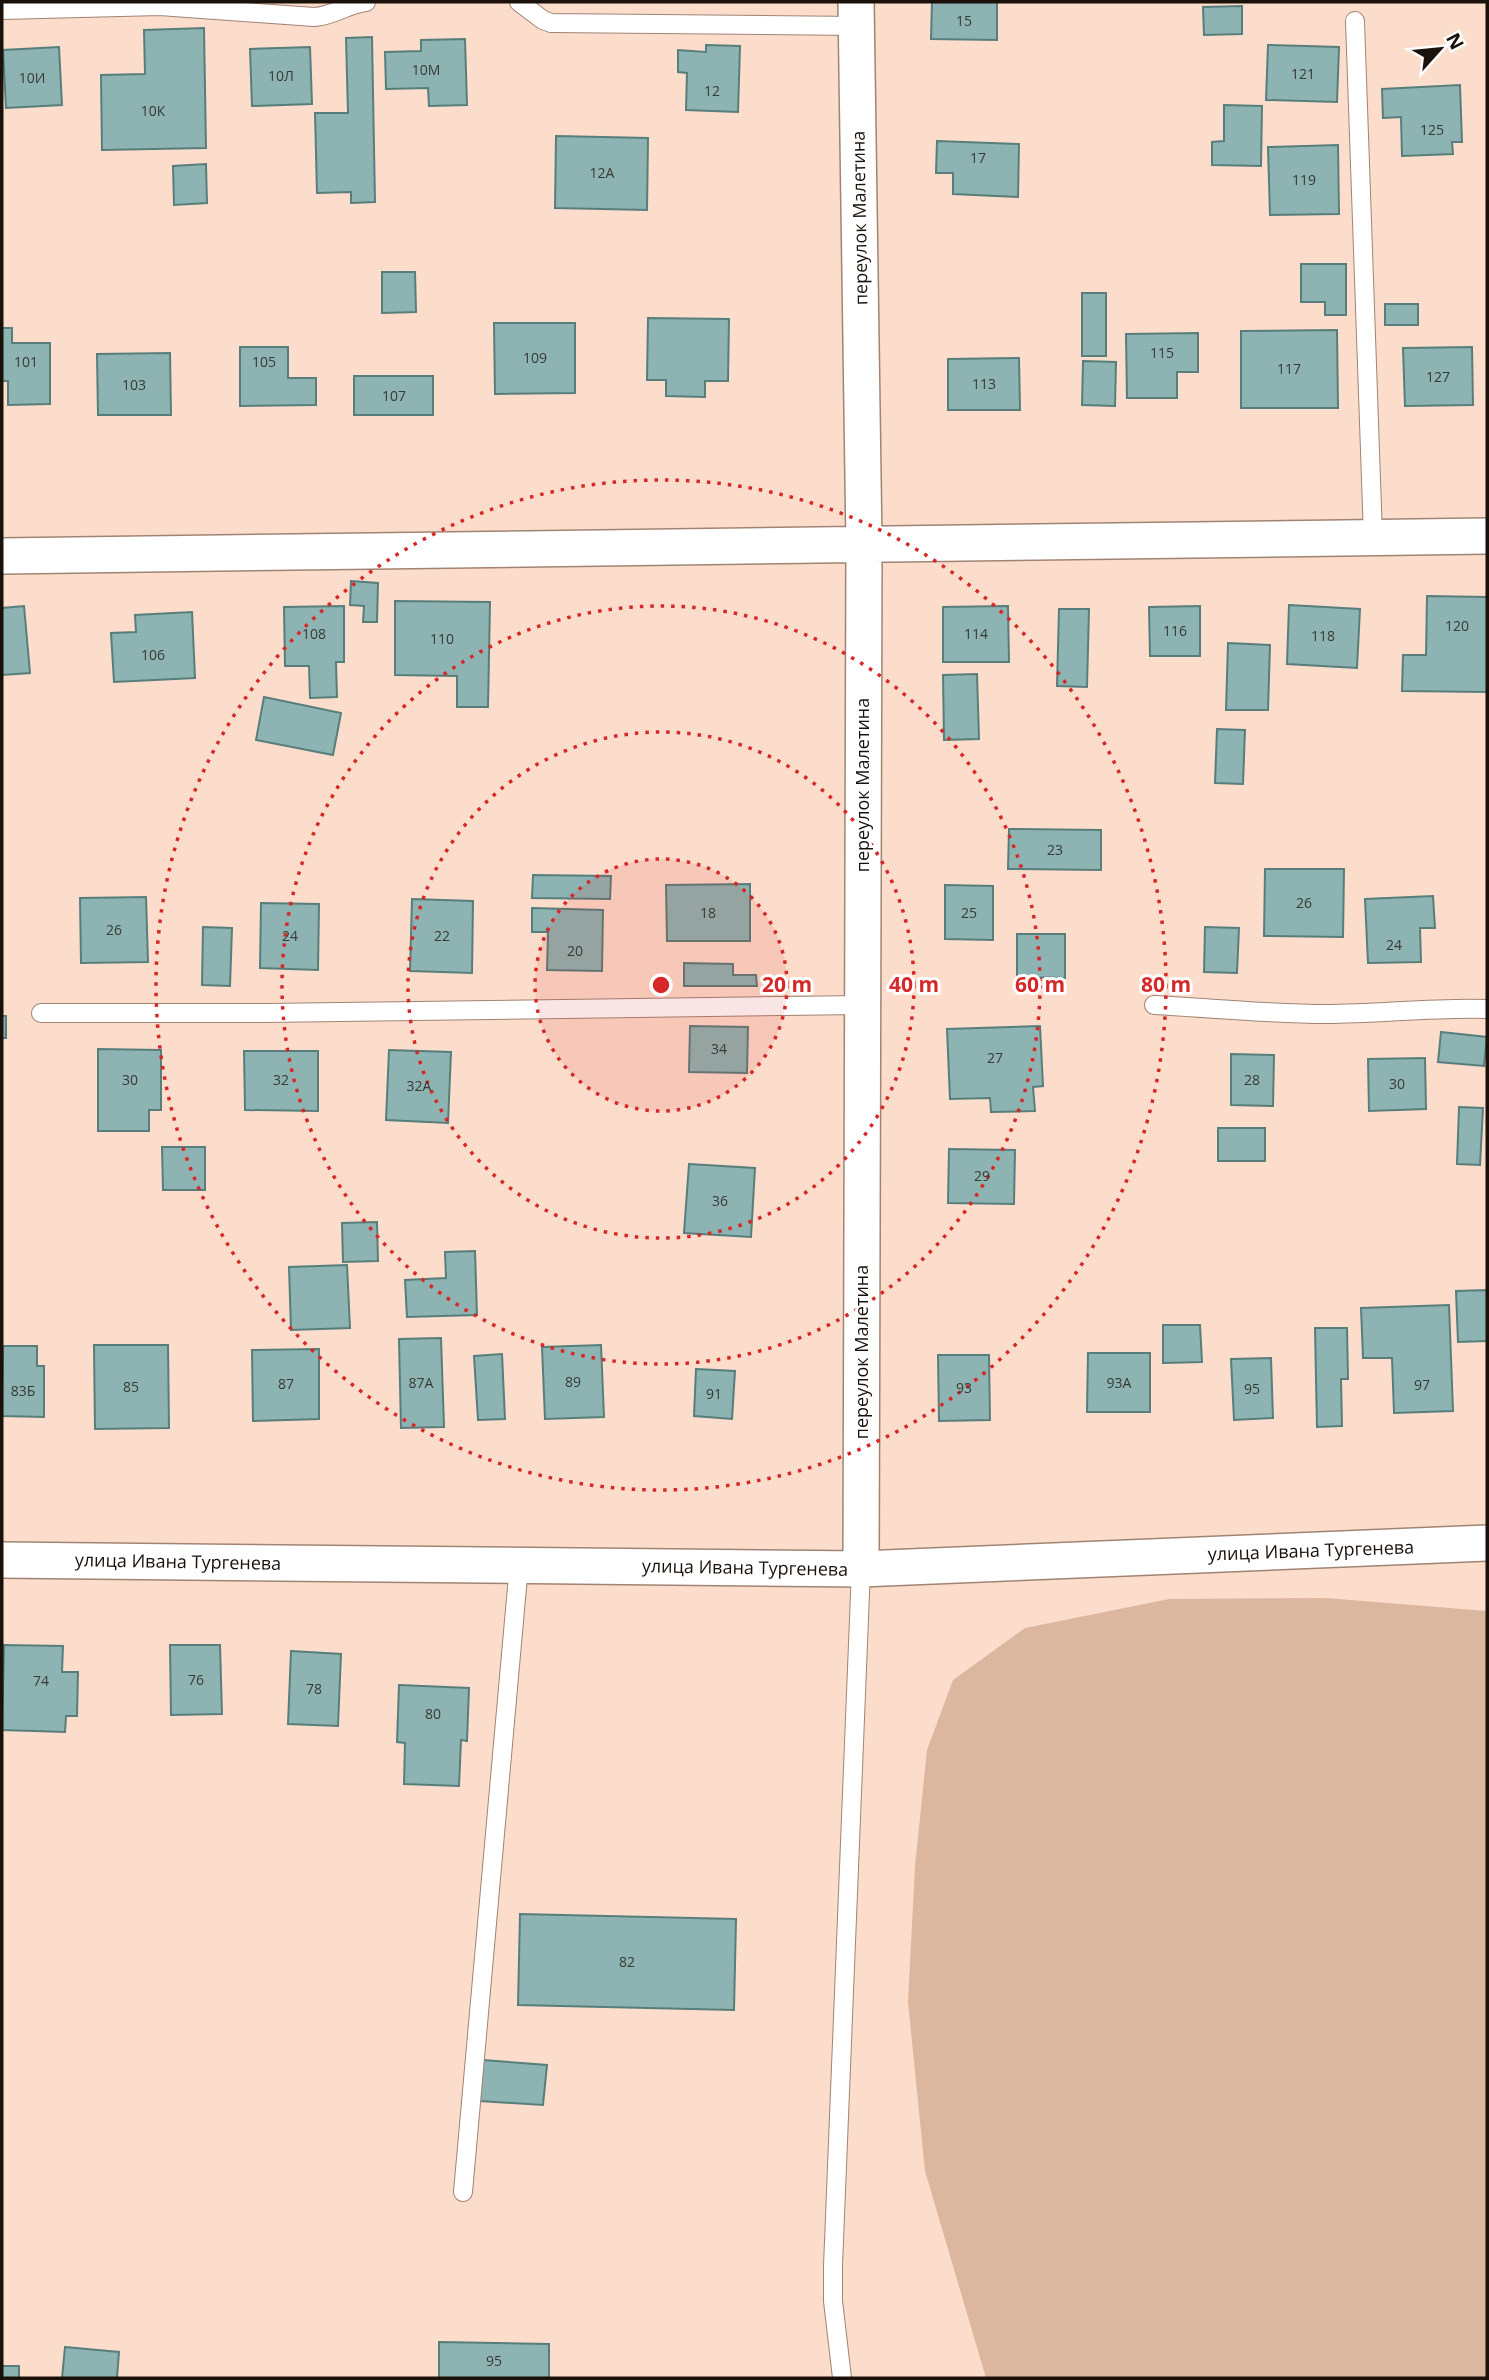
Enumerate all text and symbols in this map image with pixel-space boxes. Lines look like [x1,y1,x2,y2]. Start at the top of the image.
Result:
house number: 15 [956,11,972,30]
north arrow [1405,14,1475,84]
text: N [1440,28,1470,54]
house number: 10М [412,60,440,79]
house number: 121 [1291,64,1315,83]
house number: 10Л [268,66,294,85]
house number: 10И [19,68,45,87]
house number: 12 [704,81,720,100]
house number: 10К [141,101,166,120]
house number: 125 [1420,120,1444,139]
street label: переулок Малетина [845,131,873,305]
house number: 17 [970,148,986,167]
house number: 12А [590,163,615,182]
house number: 119 [1292,170,1316,189]
house number: 115 [1150,343,1174,362]
house number: 109 [523,348,547,367]
house number: 101 [14,352,38,371]
house number: 105 [252,352,276,371]
house number: 117 [1277,359,1301,378]
house number: 127 [1426,367,1450,386]
house number: 113 [972,374,996,393]
house number: 103 [122,375,146,394]
house number: 107 [382,386,406,405]
house number: 120 [1445,616,1469,635]
house number: 116 [1163,621,1187,640]
house number: 108 [302,624,326,643]
house number: 114 [964,624,988,643]
house number: 118 [1311,626,1335,645]
house number: 110 [430,629,454,648]
house number: 106 [141,645,165,664]
street label: переулок Малетина [850,698,874,872]
house number: 23 [1047,840,1063,859]
house number: 26 [1296,893,1312,912]
house number: 18 [700,903,716,922]
house number: 25 [961,903,977,922]
house number: 26 [106,920,122,939]
house number: 24 [282,926,298,945]
house number: 22 [434,926,450,945]
house number: 24 [1386,935,1402,954]
house number: 20 [567,941,583,960]
text: 20 m [762,970,812,998]
text: 40 m [889,970,939,998]
text: 60 m [1015,970,1065,998]
text: 80 m [1141,970,1191,998]
centre of rings [649,973,673,997]
house number: 34 [711,1039,727,1058]
house number: 27 [987,1048,1003,1067]
house number: 30 [122,1070,138,1089]
house number: 32 [273,1070,289,1089]
house number: 28 [1244,1070,1260,1089]
house number: 30 [1389,1074,1405,1093]
house number: 32А [407,1076,432,1095]
house number: 29 [974,1166,990,1185]
house number: 36 [712,1191,728,1210]
street label: переулок Малетина [849,1265,873,1439]
house number: 89 [565,1372,581,1391]
house number: 87А [409,1373,434,1392]
house number: 93А [1107,1373,1132,1392]
house number: 87 [278,1374,294,1393]
house number: 97 [1414,1375,1430,1394]
house number: 85 [123,1377,139,1396]
house number: 93 [956,1378,972,1397]
house number: 95 [1244,1379,1260,1398]
house number: 83Б [11,1381,35,1400]
house number: 91 [706,1384,722,1403]
street label: улица Ивана Тургенева [1207,1534,1415,1566]
street label: улица Ивана Тургенева [75,1547,281,1575]
street label: улица Ивана Тургенева [642,1553,848,1581]
house number: 76 [188,1670,204,1689]
house number: 74 [33,1671,49,1690]
house number: 78 [306,1679,322,1698]
house number: 80 [425,1704,441,1723]
house number: 82 [619,1952,635,1971]
house number: 95 [486,2351,502,2370]

